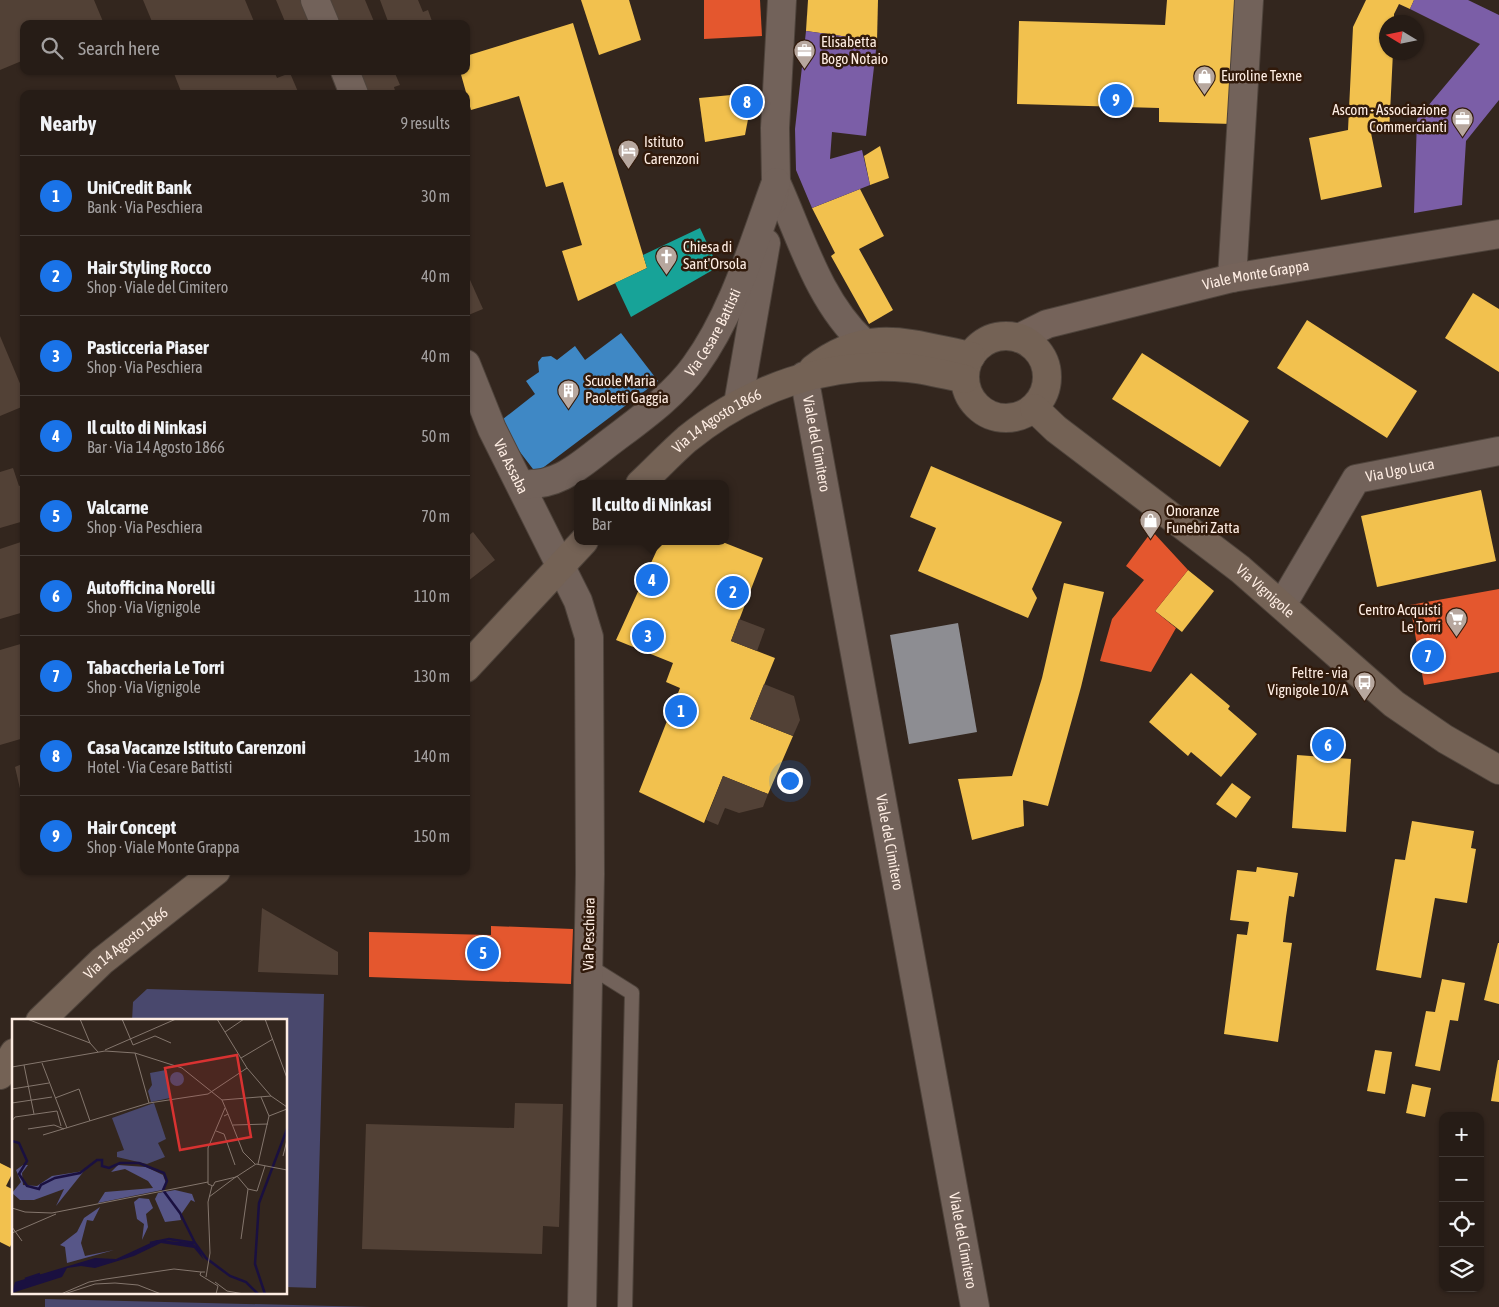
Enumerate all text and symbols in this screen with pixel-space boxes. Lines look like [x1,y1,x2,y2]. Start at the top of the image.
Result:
north arrow [1379,15,1424,60]
search box [20,20,470,75]
place label: Elisabetta Bogo Notaio [821,33,888,67]
icon: search [38,34,66,62]
text: Search here [78,37,160,59]
office icon: Elisabetta Bogo Notaio [793,39,817,70]
shop icon: Euroline Texne [1193,64,1217,95]
place label: Euroline Texne [1221,67,1302,84]
pin: 9 [1100,81,1132,119]
pin: 8 [731,83,763,121]
place label: Ascom - Associazione Commercianti [1332,101,1447,135]
office icon: Ascom - Associazione Commercianti [1451,107,1475,138]
text: Nearby [40,111,96,135]
text: 9 results [400,114,450,132]
place label: Istituto Carenzoni [644,133,699,167]
hotel icon: Istituto Carenzoni [616,139,640,170]
text: UniCredit Bank [87,176,191,198]
text: 1 [52,187,60,205]
text: 30 m [421,187,450,205]
text: Bank · Via Peschiera [87,198,203,216]
place label: Chiesa di Sant'Orsola [683,238,747,272]
church icon: Chiesa di Sant'Orsola [655,244,679,275]
text: Hair Styling Rocco [87,256,212,278]
street label: Viale Monte Grappa [1201,256,1310,293]
text: 2 [52,267,60,285]
text: 40 m [421,267,450,285]
text: Shop · Viale del Cimitero [87,278,228,296]
street label: Via Cesare Battisti [681,286,744,380]
text: Pasticceria Piaser [87,336,209,358]
text: 3 [52,347,60,365]
text: 40 m [421,347,450,365]
text: Shop · Via Peschiera [87,358,203,376]
place label: Scuole Maria Paoletti Gaggia [585,372,669,406]
building icon: Scuole Maria Paoletti Gaggia [557,378,581,409]
street label: Via 14 Agosto 1866 [669,385,764,456]
street label: Viale del Cimitero [800,394,834,493]
text: Il culto di Ninkasi [87,416,207,438]
text: 4 [52,427,60,445]
text: 50 m [421,427,450,445]
street label: Via Assaba [490,436,532,496]
text: Bar · Via 14 Agosto 1866 [87,438,225,456]
street label: Via Ugo Luca [1364,455,1436,485]
popup [574,480,729,545]
text: Il culto di Ninkasi [592,493,711,515]
text: Valcarne [87,496,149,518]
place label: Onoranze Funebri Zatta [1166,502,1240,536]
text: 5 [52,507,60,525]
text: 70 m [421,507,450,525]
shop icon: Onoranze Funebri Zatta [1138,508,1162,539]
text: Bar [592,515,611,533]
text: Shop · Via Peschiera [87,518,203,536]
pin: 4 [636,561,668,599]
street label: Via Vignigole [1233,561,1298,621]
pin: 2 [717,573,749,611]
text: Autofficina Norelli [87,576,215,598]
text: 6 [52,587,60,605]
text: 110 m [414,587,450,605]
text: Shop · Via Vignigole [87,598,201,616]
place label: Centro Acquisti Le Torri [1359,601,1441,635]
supermarket icon: Centro Acquisti Le Torri [1445,607,1469,638]
pin: 3 [632,617,664,655]
pin: 7 [1412,637,1444,675]
text: Tabaccheria Le Torri [87,656,224,678]
place label: Feltre - via Vignigole 10/A [1268,664,1349,698]
text: 7 [52,667,60,685]
text: 130 m [414,667,450,685]
bus stop icon: Feltre - via Vignigole 10/A [1352,670,1376,701]
text: Shop · Via Vignigole [87,678,201,696]
pin: 1 [665,692,697,730]
pin: 6 [1312,726,1344,764]
text: Casa Vacanze Istituto Carenzoni [87,736,306,758]
text: 8 [52,747,60,765]
text: 140 m [414,747,450,765]
text: Hotel · Via Cesare Battisti [87,758,232,776]
your location [777,768,803,794]
street label: Viale del Cimitero [873,793,907,892]
text: Hair Concept [87,816,176,838]
text: 9 [52,827,60,845]
text: 150 m [414,827,450,845]
text: Shop · Viale Monte Grappa [87,838,240,856]
street label: Via Peschiera [579,897,598,971]
street label: Via 14 Agosto 1866 [80,903,171,982]
pin: 5 [467,934,499,972]
inset map [12,1019,288,1294]
map controls [1439,1112,1484,1292]
button: + [1439,1112,1484,1157]
button: − [1439,1157,1484,1202]
street label: Viale del Cimitero [946,1191,980,1290]
button: locate [1439,1202,1484,1247]
button: layers [1439,1247,1484,1292]

